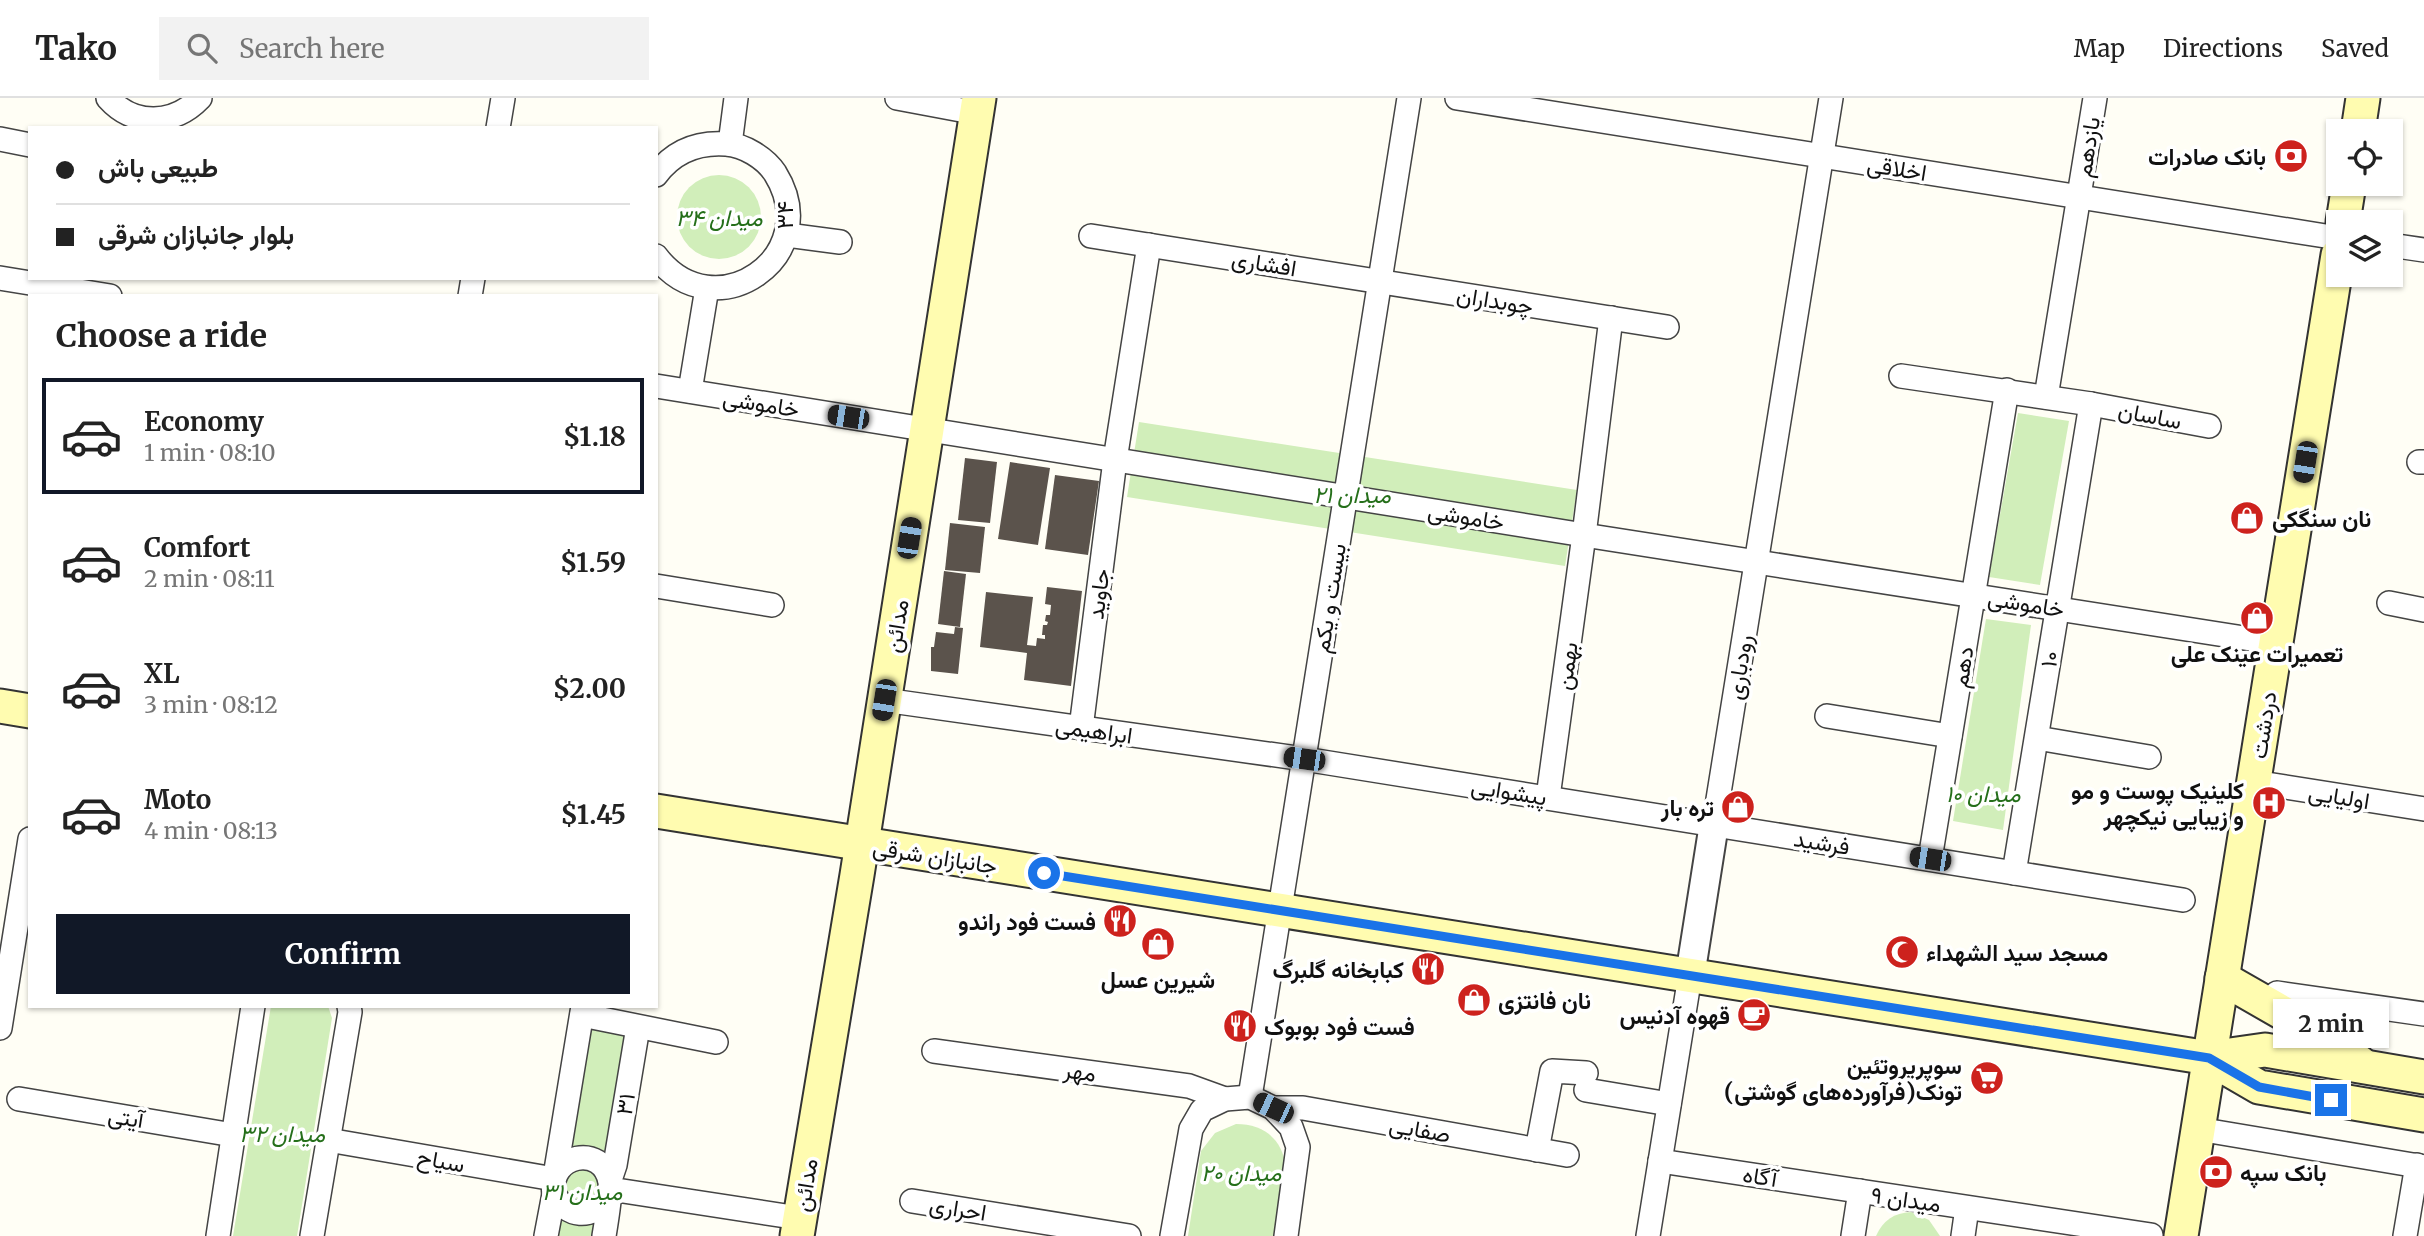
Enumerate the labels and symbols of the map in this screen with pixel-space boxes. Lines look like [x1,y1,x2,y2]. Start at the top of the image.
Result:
street label: یازدهم [2068,115,2107,179]
bank icon: بانک صادرات [2272,137,2310,175]
place label: بانک صادرات [2148,142,2266,172]
street label: اخلاقی [1865,149,1929,187]
street label: ۳۴ [770,201,799,229]
park label: میدان ۳۴ [675,203,763,232]
street label: افشاری [1229,244,1299,283]
street label: چوبداران [1454,280,1535,322]
street label: خاموشی [721,383,801,424]
street label: ساسان [2116,395,2184,435]
car [826,403,871,431]
car [2292,440,2319,484]
park label: میدان ۲۱ [1313,480,1391,509]
street label: خاموشی [1426,496,1506,537]
shop icon: نان سنگکی [2228,499,2266,537]
place label: نان سنگکی [2272,504,2371,533]
car [896,516,923,560]
street label: بیست و یکم [1306,541,1353,655]
street label: جاوید [1080,567,1116,621]
street label: خاموشی [1986,583,2066,624]
street label: مدائن [877,597,915,655]
shop icon: تعمیرات عینک علی [2238,599,2276,637]
street label: رودباری [1720,632,1759,702]
place label: تعمیرات عینک علی [2171,639,2343,669]
street label: بهمن [1548,640,1585,692]
street label: دهم [1944,644,1981,690]
street label: ۱۰ [2033,649,2065,669]
car [871,678,898,722]
street label: دردشت [2243,689,2284,761]
street label: ابراهیمی [1053,710,1134,751]
car [1282,746,1327,772]
street label: پیشوایی [1469,771,1549,813]
place label: کلینیک پوست و مو و زیبایی نیکچهر [2071,776,2244,833]
street label: اولیایی [2306,777,2372,815]
park label: میدان ۱۰ [1945,779,2021,808]
hospital icon: کلینیک پوست و مو و زیبایی نیکچهر [2250,784,2288,822]
shop icon: تره بار [1719,788,1757,826]
place label: تره بار [1660,793,1714,823]
street label: فرشید [1792,823,1852,862]
street label: جانبازان شرقی [871,832,999,881]
car [1908,845,1953,873]
route start [1028,857,1060,889]
restaurant icon: فست فود راندو [1101,902,1139,940]
place label: فست فود راندو [958,907,1096,937]
shop icon: شیرین عسل [1139,925,1177,963]
mosque icon: مسجد سید الشهداء [1883,933,1921,971]
place label: مسجد سید الشهداء [1926,938,2108,968]
restaurant icon: کبابخانه گلبرگ [1409,950,1447,988]
place label: کبابخانه گلبرگ [1272,955,1404,985]
place label: شیرین عسل [1101,965,1215,995]
shop icon: نان فانتزی [1455,981,1493,1019]
place label: نان فانتزی [1498,986,1591,1016]
cafe icon: قهوه آدنیس [1735,996,1773,1034]
callout: 2 min [2273,998,2389,1048]
place label: قهوه آدنیس [1620,1001,1730,1031]
restaurant icon: فست فود بوبوک [1221,1007,1259,1045]
place label: فست فود بوبوک [1264,1012,1415,1042]
place label: سوپرپروتئین تونک(فرآورده‌های گوشتی) [1724,1051,1962,1107]
street label: مهر [1061,1054,1098,1089]
supermarket icon: سوپرپروتئین تونک(فرآورده‌های گوشتی) [1968,1059,2006,1097]
route end [2315,1084,2347,1116]
car [1250,1090,1297,1126]
street label: ۳۱ [609,1091,641,1117]
street label: آیتی [106,1100,148,1134]
street label: صفایی [1387,1109,1453,1149]
park label: میدان ۳۲ [239,1119,326,1148]
street label: سیاح [415,1142,467,1180]
bank icon: بانک سپه [2197,1153,2235,1191]
street label: مدائن [786,1156,824,1214]
park label: میدان ۲۰ [1201,1158,1282,1187]
place label: بانک سپه [2240,1158,2326,1189]
street label: آگاه [1741,1159,1781,1193]
park label: میدان ۳۱ [542,1177,623,1206]
street label: میدان ۹ [1869,1180,1943,1218]
street label: احراری [927,1189,989,1228]

